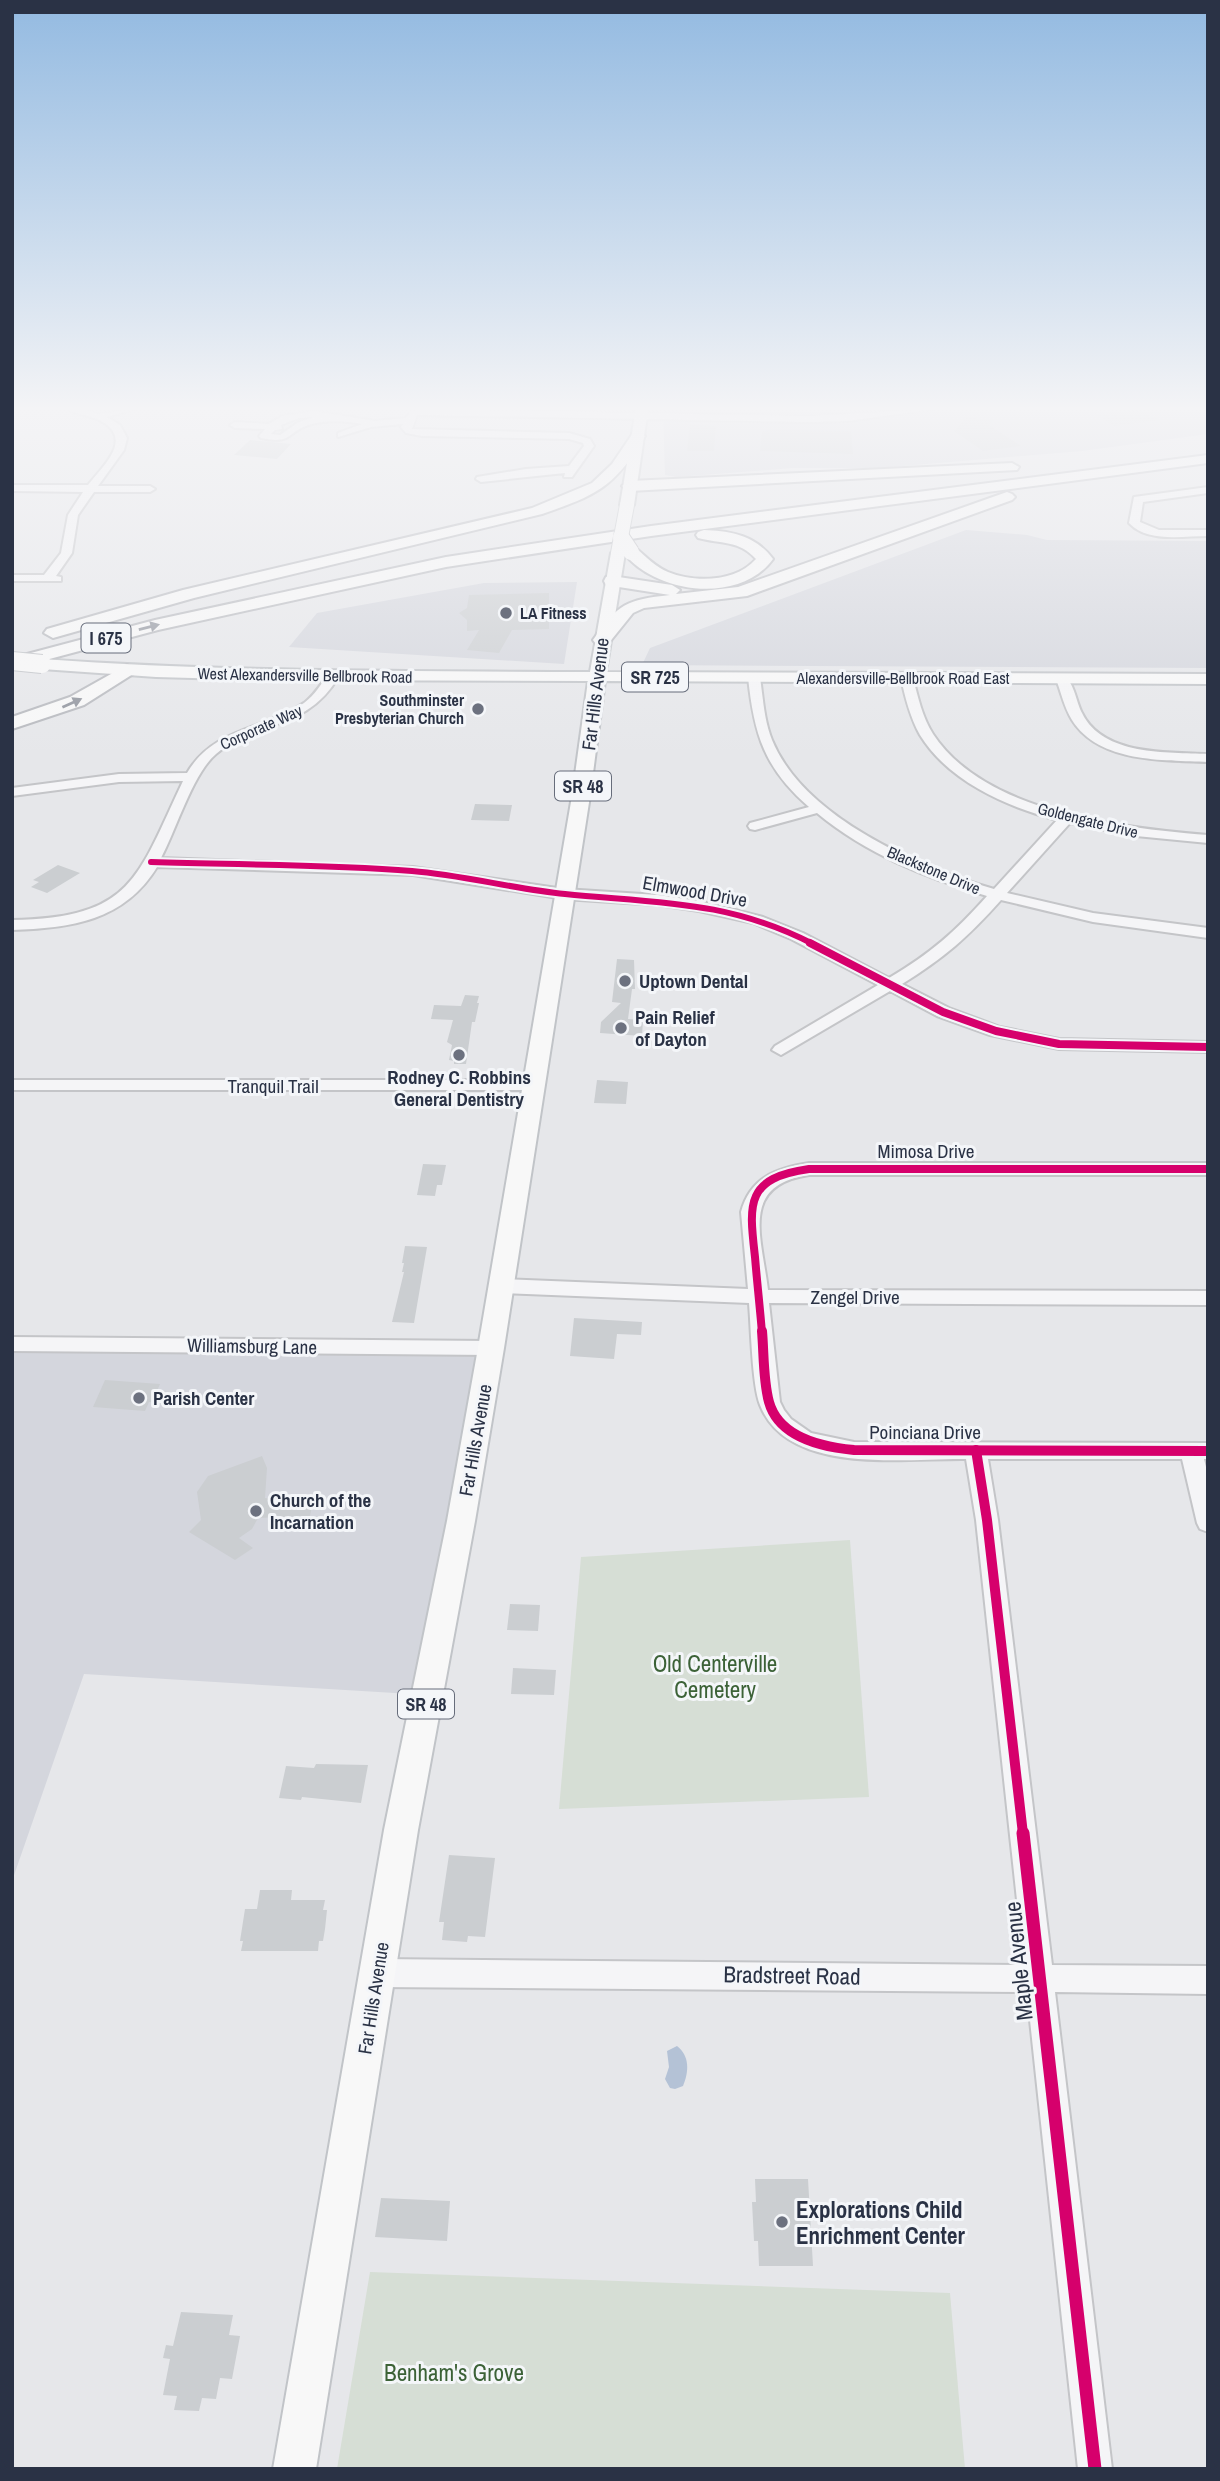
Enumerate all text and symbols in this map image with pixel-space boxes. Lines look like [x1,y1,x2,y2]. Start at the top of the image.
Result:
place label: LA Fitness [520,602,587,624]
marker: LA Fitness [498,605,514,621]
one-way arrow [138,621,160,632]
road number: I 675 [82,624,130,652]
street label: Far Hills Avenue [575,636,615,752]
street label: West Alexandersville Bellbrook Road [197,662,413,688]
road number: SR 725 [622,662,688,692]
street label: Alexandersville-Bellbrook Road East [796,667,1010,689]
place label: Southminster Presbyterian Church [335,689,465,729]
one-way arrow [62,697,82,709]
street label: Corporate Way [216,699,306,755]
marker: Southminster Presbyterian Church [470,701,486,717]
road number: SR 48 [555,772,611,800]
street label: Goldengate Drive [1035,797,1141,843]
street label: Blackstone Drive [884,840,984,900]
street label: Elmwood Drive [641,869,749,913]
place label: Uptown Dental [639,968,748,994]
marker: Uptown Dental [617,973,633,989]
place label: Pain Relief of Dayton [635,1004,715,1052]
marker: Pain Relief of Dayton [613,1020,629,1036]
marker: Rodney C. Robbins General Dentistry [451,1047,467,1063]
place label: Rodney C. Robbins General Dentistry [387,1064,531,1112]
street label: Tranquil Trail [227,1073,319,1099]
street label: Mimosa Drive [878,1138,974,1164]
street label: Zengel Drive [810,1284,900,1310]
street label: Williamsburg Lane [187,1332,317,1360]
street label: Far Hills Avenue [452,1382,498,1498]
place label: Parish Center [153,1385,254,1411]
marker: Parish Center [131,1390,147,1406]
street label: Poinciana Drive [869,1419,981,1445]
place label: Church of the Incarnation [270,1487,372,1535]
marker: Church of the Incarnation [248,1503,264,1519]
park label: Old Centerville Cemetery [653,1648,777,1705]
road number: SR 48 [398,1689,454,1718]
street label: Maple Avenue [996,1900,1040,2022]
street label: Far Hills Avenue [351,1940,395,2056]
street label: Bradstreet Road [723,1958,861,1992]
place label: Explorations Child Enrichment Center [796,2194,965,2251]
marker: Explorations Child Enrichment Center [774,2214,790,2230]
park label: Benham's Grove [384,2357,524,2388]

